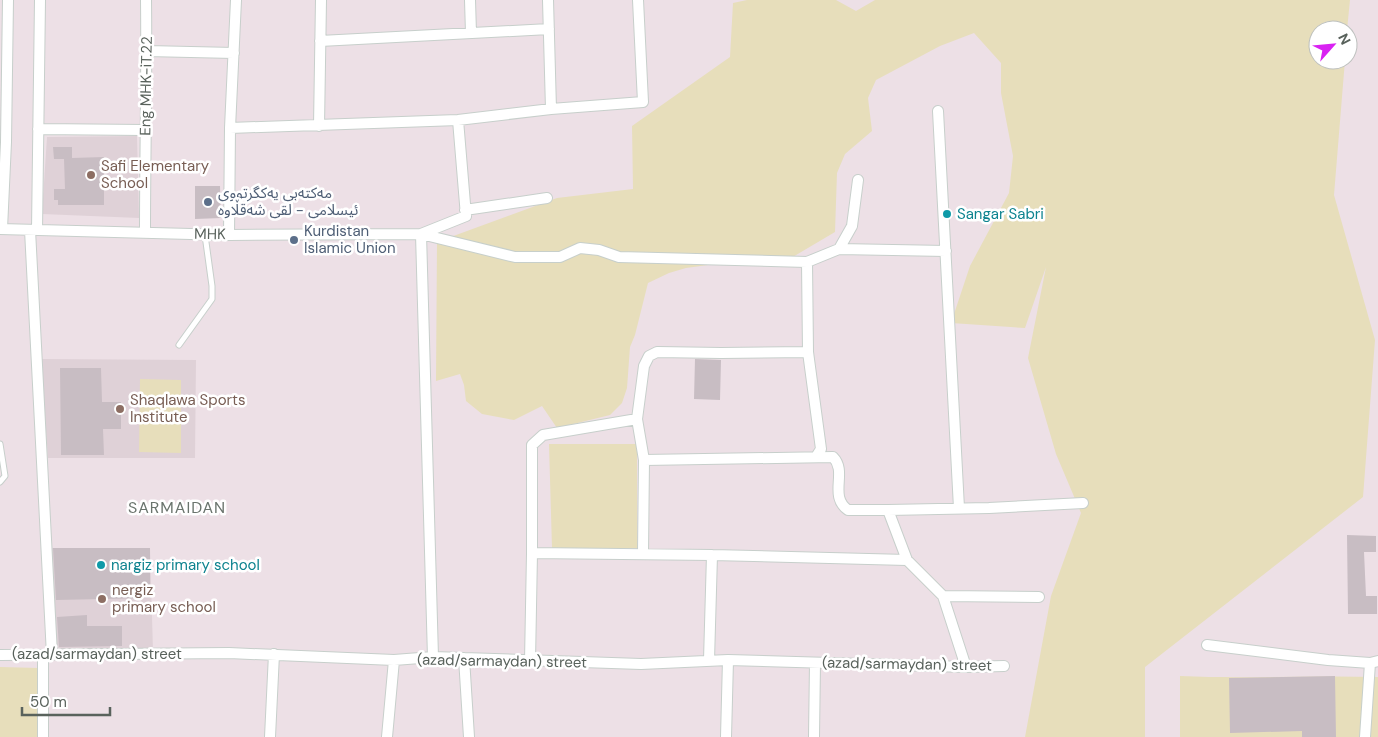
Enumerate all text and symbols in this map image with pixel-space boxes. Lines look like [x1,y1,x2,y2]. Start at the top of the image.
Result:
north arrow [1308,20,1358,70]
text: N [1334,30,1355,48]
street label: Eng MHK-iT.22 [135,36,157,136]
place label: Safi Elementary School [101,156,210,193]
marker: Safi Elementary School [85,169,97,181]
place label: مەکتەبی یەکگرتووی ئیسلامی - لقی شەقڵاوە [218,183,358,220]
marker: مەکتەبی یەکگرتووی ئیسلامی - لقی شەقڵاوە [202,196,214,208]
place label: Sangar Sabri [957,204,1044,224]
marker: Sangar Sabri [941,208,953,220]
place label: Kurdistan Islamic Union [304,221,396,258]
street label: MHK [194,224,226,244]
marker: Kurdistan Islamic Union [288,234,300,246]
place label: Shaqlawa Sports Institute [130,390,246,427]
marker: Shaqlawa Sports Institute [114,403,126,415]
district label: SARMAIDAN [128,497,226,518]
place label: nargiz primary school [111,555,260,575]
marker: nargiz primary school [95,559,107,571]
place label: nergiz primary school [112,580,216,617]
marker: nergiz primary school [96,593,108,605]
street label: (azad/sarmaydan) street [12,644,182,664]
street label: (azad/sarmaydan) street [417,650,587,672]
street label: (azad/sarmaydan) street [822,653,992,675]
scale bar [22,684,110,716]
text: 50 m [30,692,67,712]

